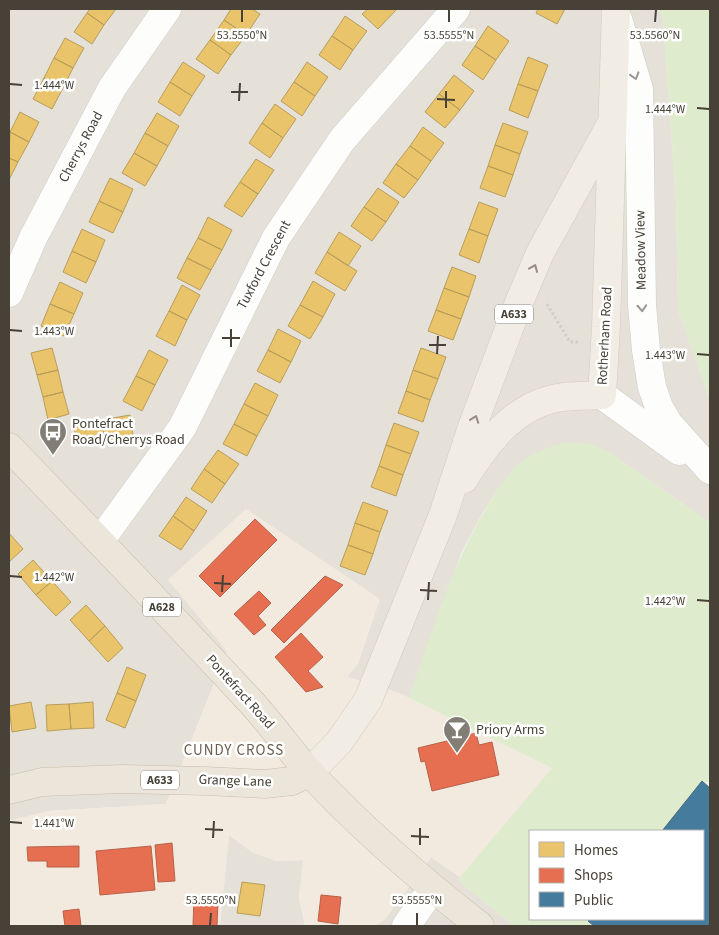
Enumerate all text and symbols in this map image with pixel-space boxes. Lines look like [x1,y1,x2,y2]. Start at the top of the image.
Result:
text: 53.5550°N [217,27,267,44]
text: 53.5555°N [424,27,474,44]
text: 53.5560°N [630,27,680,44]
one-way arrow [630,71,640,80]
text: 1.444°W [34,77,75,94]
text: 1.444°W [645,101,686,118]
street label: Cherrys Road [54,108,108,186]
street label: Meadow View [630,210,652,290]
street label: Tuxford Crescent [232,217,296,313]
one-way arrow [528,264,539,273]
street label: Rotherham Road [592,286,618,386]
road number: A633 [495,304,533,324]
one-way arrow [637,304,648,312]
text: 1.443°W [34,323,75,340]
text: 1.443°W [645,347,686,364]
place label: Pontefract Road/Cherrys Road [72,414,185,450]
one-way arrow [469,415,479,424]
bus stop icon: Pontefract Road/Cherrys Road [38,417,68,456]
text: 1.442°W [34,569,75,586]
text: 1.442°W [645,593,686,610]
road number: A628 [143,598,181,616]
street label: Pontefract Road [201,650,279,734]
bar icon: Priory Arms [442,715,472,754]
place label: Priory Arms [476,720,544,740]
district label: CUNDY CROSS [184,740,284,761]
road number: A633 [141,770,179,790]
street label: Grange Lane [198,770,272,792]
text: 1.441°W [34,815,75,832]
legend [529,830,704,920]
text: Homes [574,840,618,861]
text: Shops [574,865,613,886]
text: Public [574,890,613,911]
text: 53.5550°N [186,892,236,909]
text: 53.5555°N [392,892,442,909]

